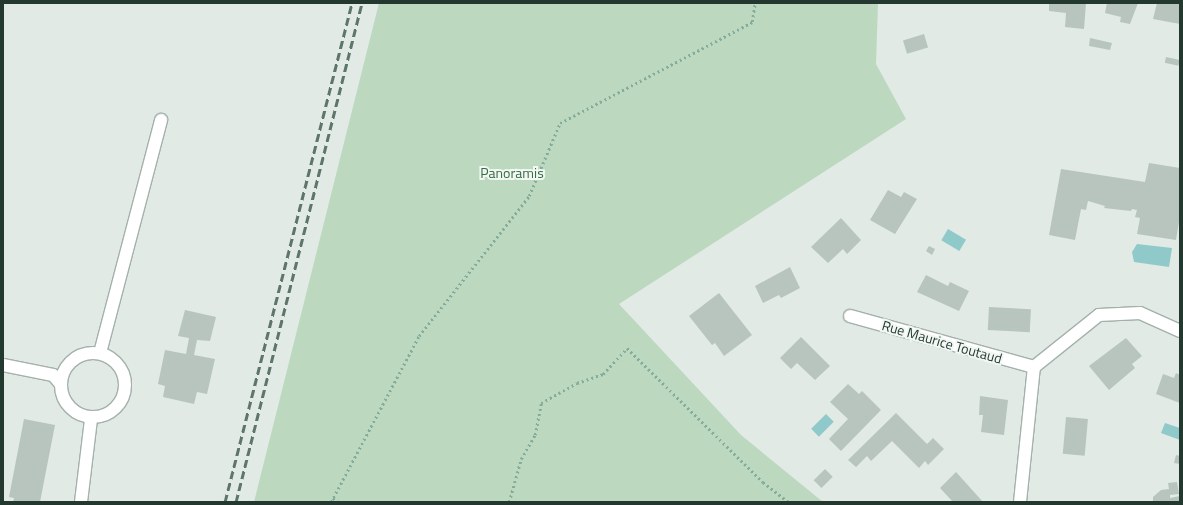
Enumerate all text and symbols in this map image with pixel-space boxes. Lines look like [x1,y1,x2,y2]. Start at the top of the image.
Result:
park label: Panoramis [480,165,544,181]
street label: Rue Maurice Toutaud [880,317,1004,367]

